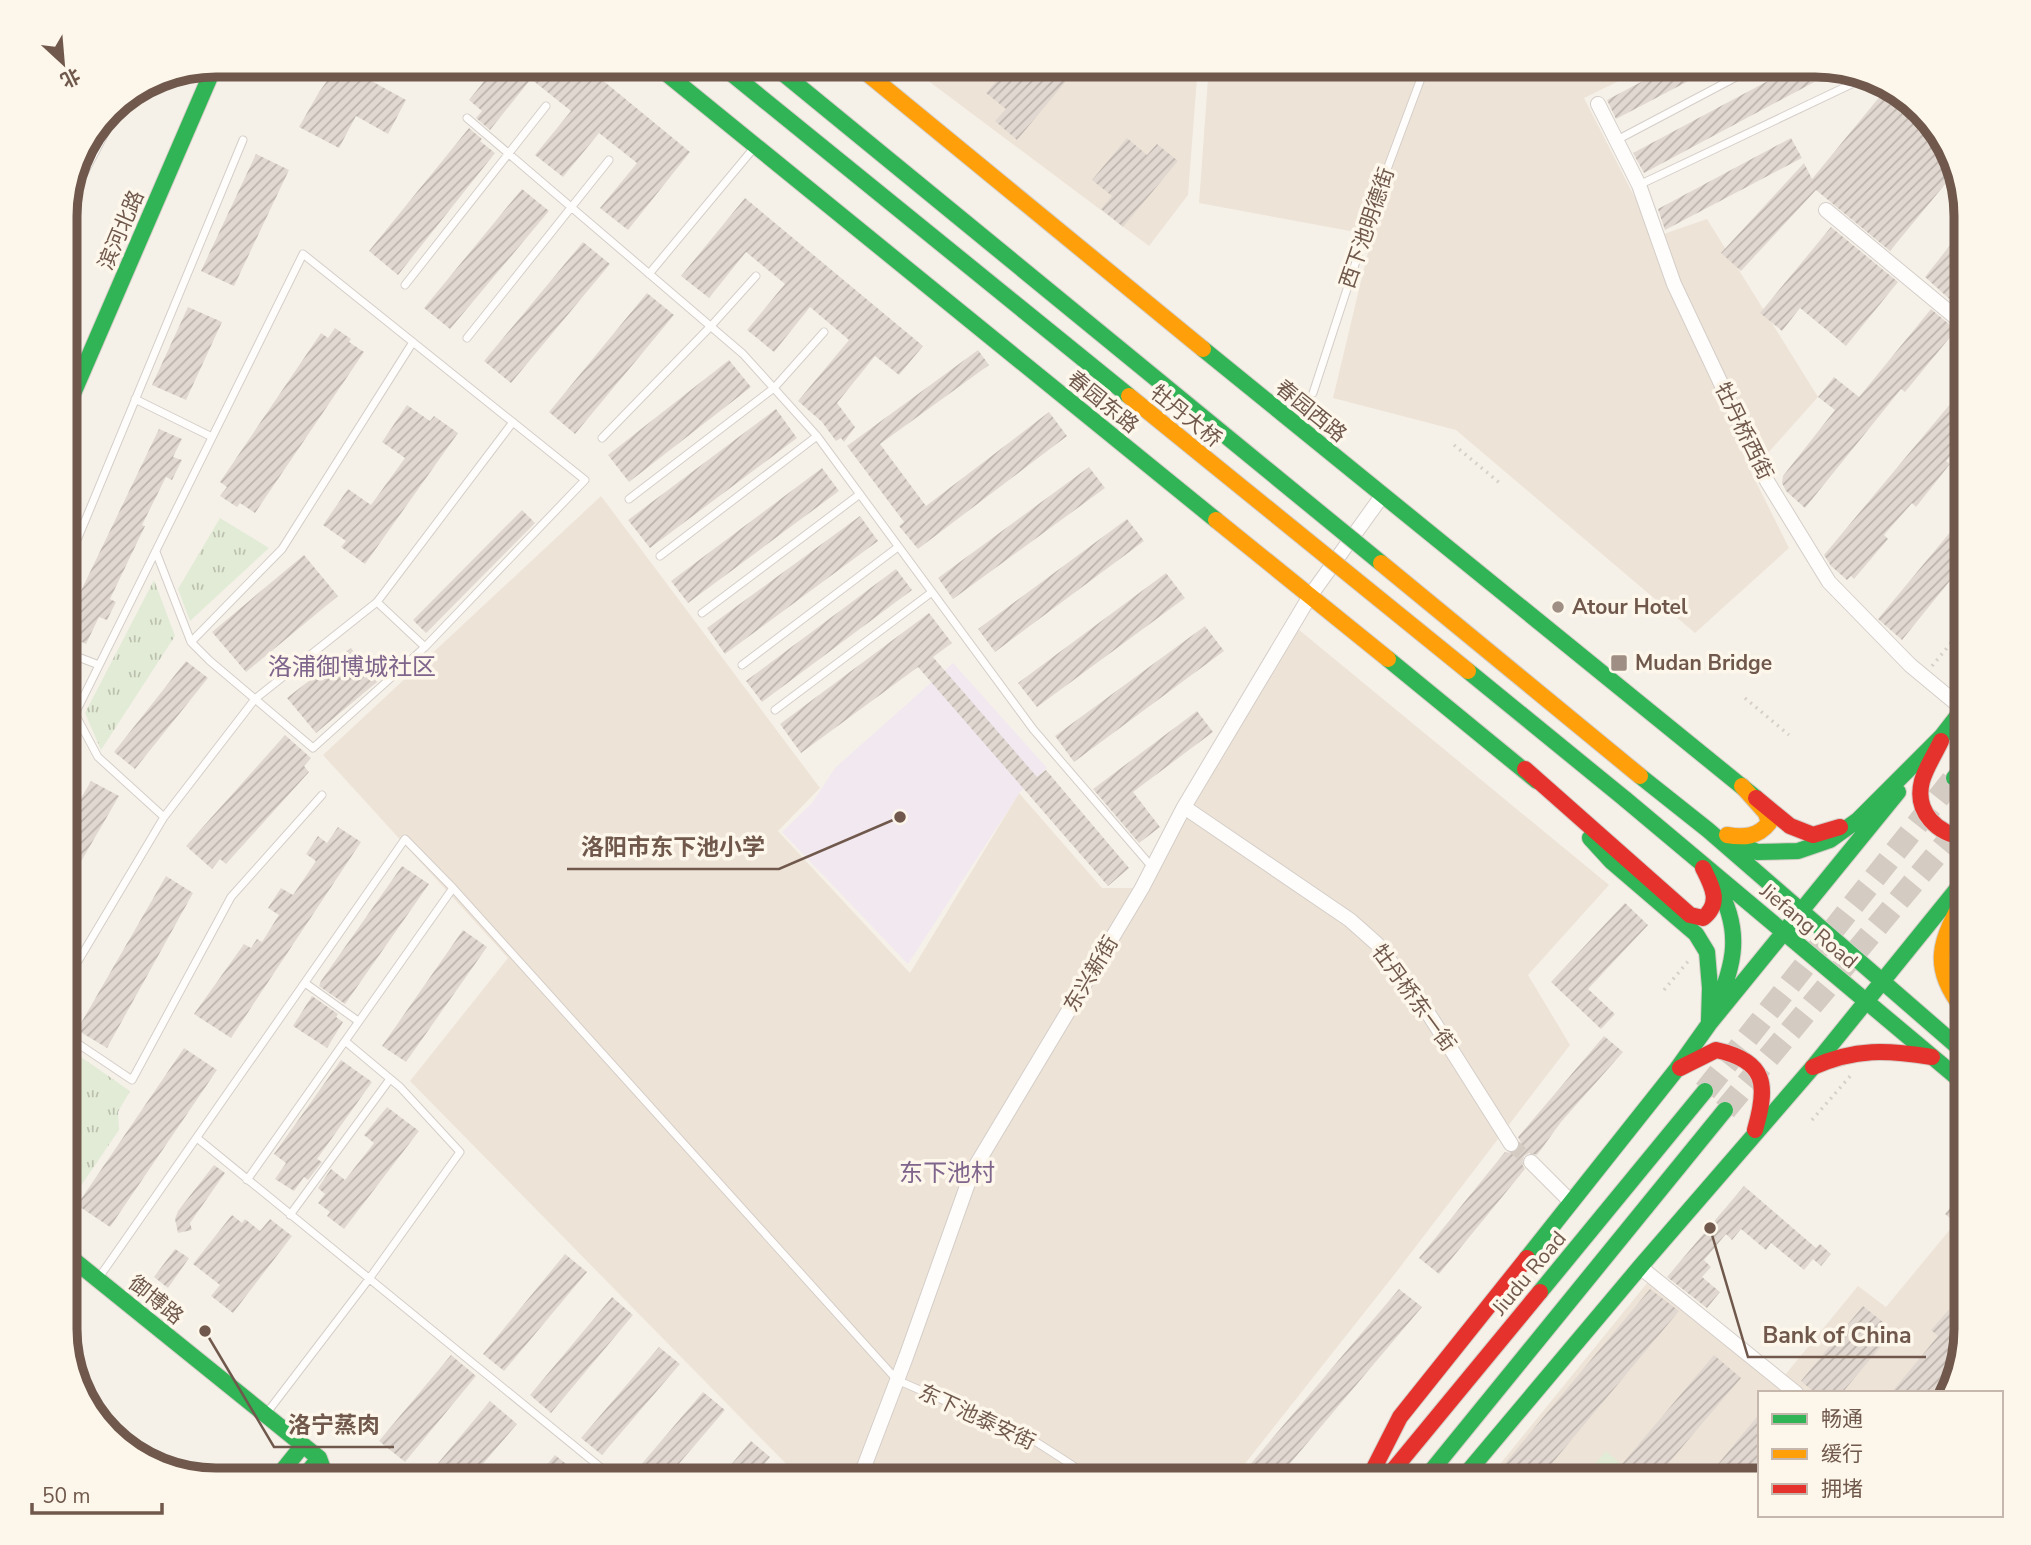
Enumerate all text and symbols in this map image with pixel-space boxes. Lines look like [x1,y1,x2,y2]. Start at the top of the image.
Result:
north arrow [28,28,98,98]
text: 北 [56,62,84,93]
street label: 西下池明德街 [1333,164,1401,292]
street label: 滨河北路 [92,186,150,274]
street label: 春园东路 [1062,365,1144,439]
street label: 春园西路 [1270,374,1352,448]
street label: 牡丹桥西街 [1708,378,1780,484]
street label: 牡丹大桥 [1145,379,1227,453]
place label: Atour Hotel [1572,593,1688,621]
marker: Atour Hotel [1550,599,1566,615]
place label: Mudan Bridge [1635,649,1772,677]
district label: 洛浦御博城社区 [268,651,436,683]
marker: Mudan Bridge [1609,653,1629,673]
callout: 洛阳市东下池小学 [567,825,779,869]
text: 洛阳市东下池小学 [581,832,765,863]
street label: Jiefang Road [1754,876,1864,975]
street label: 东兴新街 [1057,931,1125,1017]
street label: 牡丹桥东一街 [1366,939,1462,1057]
district label: 东下池村 [899,1157,995,1189]
street label: Jiudu Road [1485,1225,1572,1322]
street label: 御博路 [123,1269,189,1331]
callout: Bank of China [1748,1313,1926,1357]
text: Bank of China [1762,1320,1912,1351]
street label: 东下池泰安街 [914,1378,1040,1456]
legend [1758,1391,2003,1517]
callout: 洛宁蒸肉 [274,1403,394,1447]
text: 畅通 [1821,1405,1863,1433]
text: 洛宁蒸肉 [288,1410,380,1441]
text: 缓行 [1821,1440,1863,1468]
scale bar [32,1472,161,1516]
text: 拥堵 [1821,1475,1863,1503]
text: 50 m [42,1482,91,1510]

